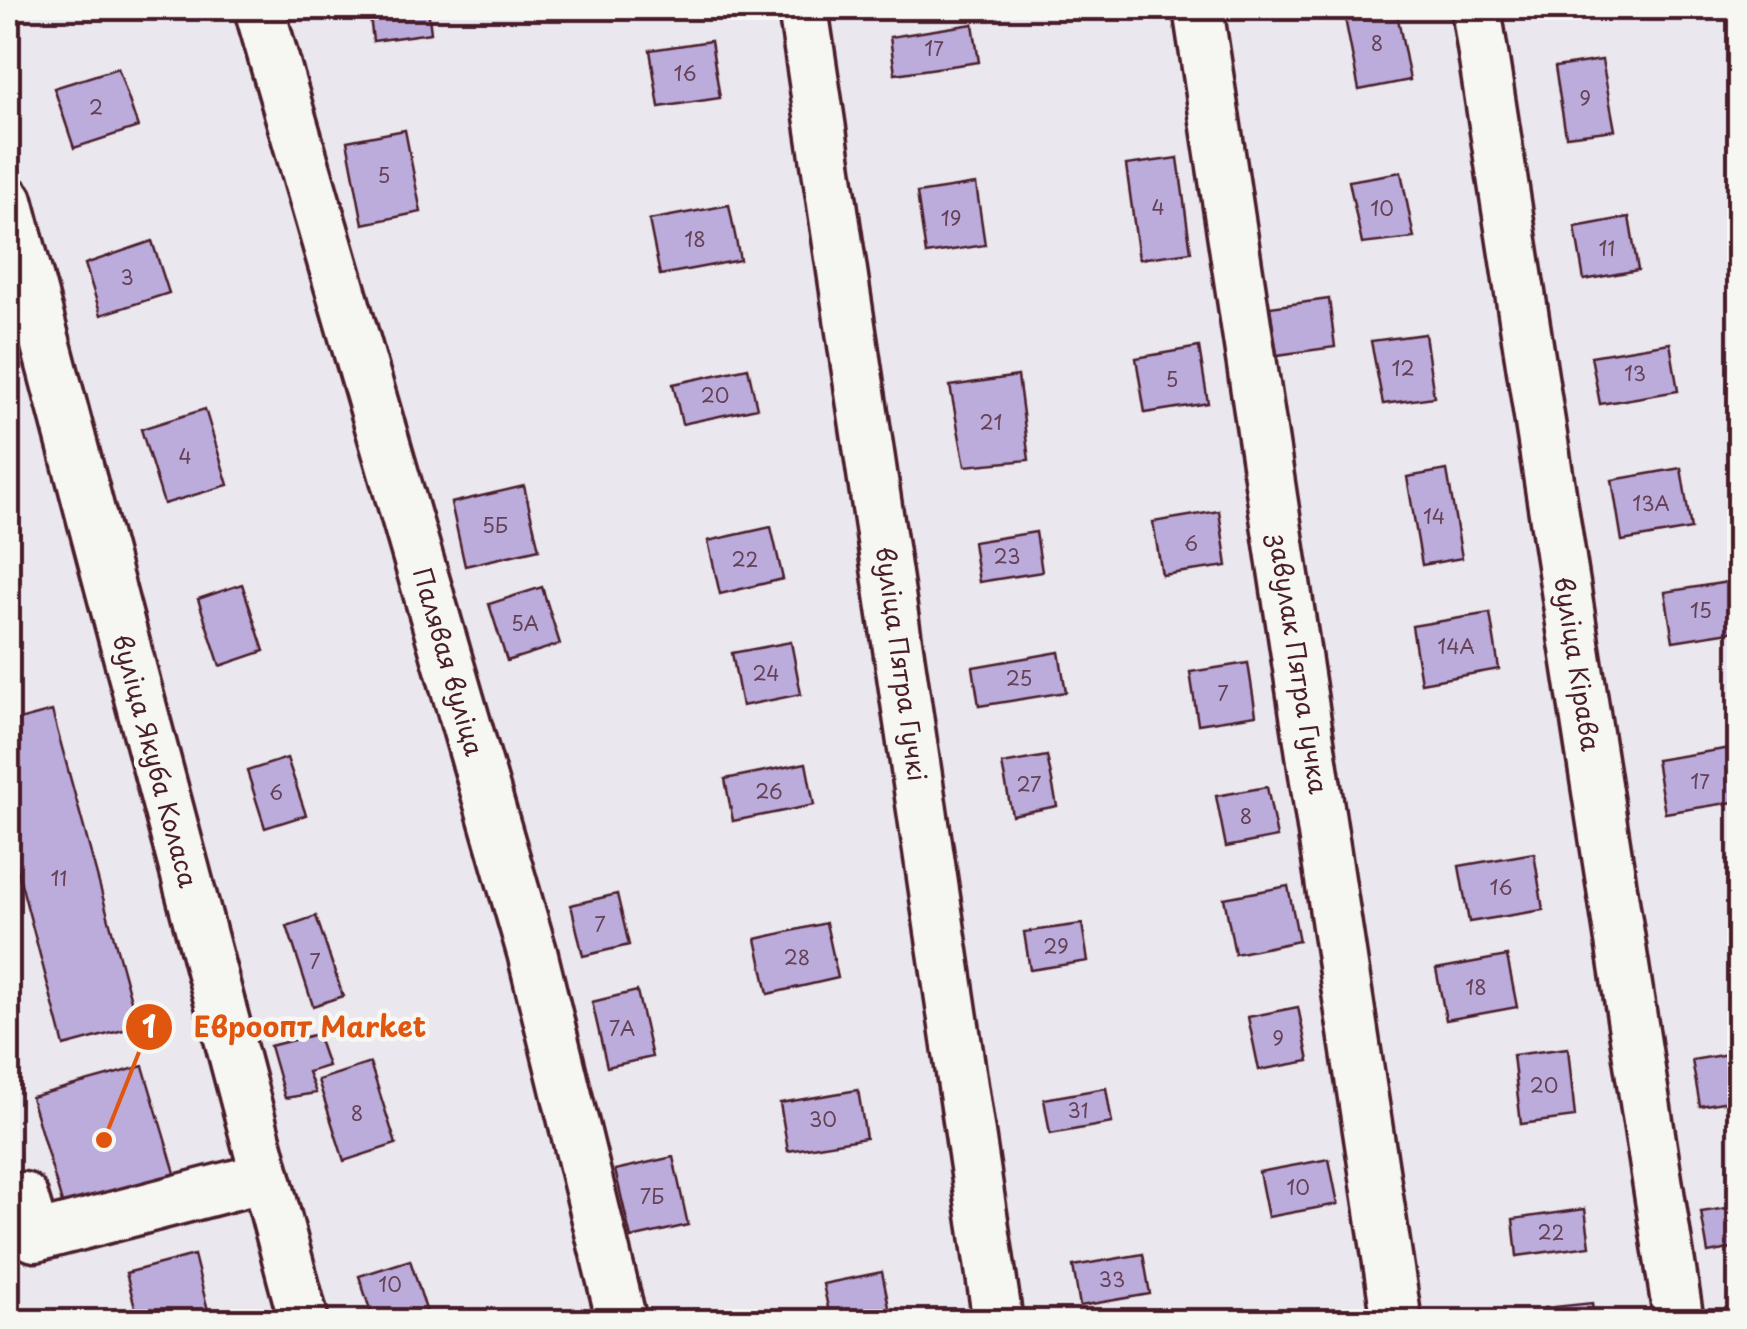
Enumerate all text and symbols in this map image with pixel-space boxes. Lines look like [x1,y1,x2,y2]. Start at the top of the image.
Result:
house number: 8 [1371,28,1383,58]
house number: 17 [924,33,944,63]
house number: 16 [674,58,697,88]
house number: 9 [1579,83,1591,113]
house number: 2 [89,92,103,122]
house number: 5 [378,160,390,190]
house number: 4 [1151,192,1165,222]
house number: 10 [1370,193,1394,223]
house number: 19 [941,203,961,233]
house number: 18 [684,224,706,254]
house number: 11 [1599,233,1615,263]
house number: 3 [120,262,134,292]
house number: 12 [1391,353,1415,383]
house number: 13 [1624,358,1646,388]
house number: 5 [1166,364,1178,394]
house number: 20 [701,380,729,410]
house number: 21 [979,407,1003,437]
house number: 4 [178,441,192,471]
house number: 13А [1632,488,1670,518]
house number: 14 [1423,501,1445,531]
house number: 5Б [482,510,508,540]
house number: 6 [1184,528,1198,558]
street label: завулак Пятра Гучка [1260,530,1338,797]
house number: 23 [993,541,1021,571]
house number: 22 [732,544,758,574]
street label: вуліца Пятра Гучкі [867,544,937,784]
street label: Палявая вуліца [404,563,494,761]
street label: вуліца Кірава [1545,574,1611,754]
house number: 15 [1690,595,1712,625]
house number: 5А [511,608,539,638]
street label: вуліца Якуба Коласа [104,630,208,892]
house number: 14А [1437,631,1475,661]
house number: 24 [753,658,779,688]
house number: 25 [1006,663,1032,693]
house number: 7 [1217,678,1229,708]
house number: 17 [1690,766,1710,796]
house number: 27 [1017,769,1041,799]
house number: 26 [755,776,783,806]
house number: 6 [269,777,283,807]
house number: 8 [1240,801,1252,831]
house number: 11 [51,863,67,893]
house number: 16 [1490,872,1513,902]
house number: 7 [594,909,606,939]
house number: 29 [1043,931,1069,961]
house number: 28 [784,942,810,972]
house number: 7 [309,946,321,976]
house number: 18 [1465,972,1487,1002]
callout: Евроопт Market [124,998,446,1056]
text: 1 [142,1003,156,1048]
text: Евроопт Market [194,1004,426,1047]
house number: 7А [609,1013,635,1043]
house number: 9 [1272,1023,1284,1053]
house number: 20 [1530,1070,1558,1100]
house number: 31 [1068,1095,1088,1125]
house number: 8 [351,1098,363,1128]
house number: 30 [809,1104,837,1134]
house number: 10 [1286,1172,1310,1202]
house number: 7Б [640,1181,664,1211]
house number: 22 [1538,1217,1564,1247]
house number: 33 [1099,1264,1125,1294]
house number: 10 [378,1269,402,1299]

